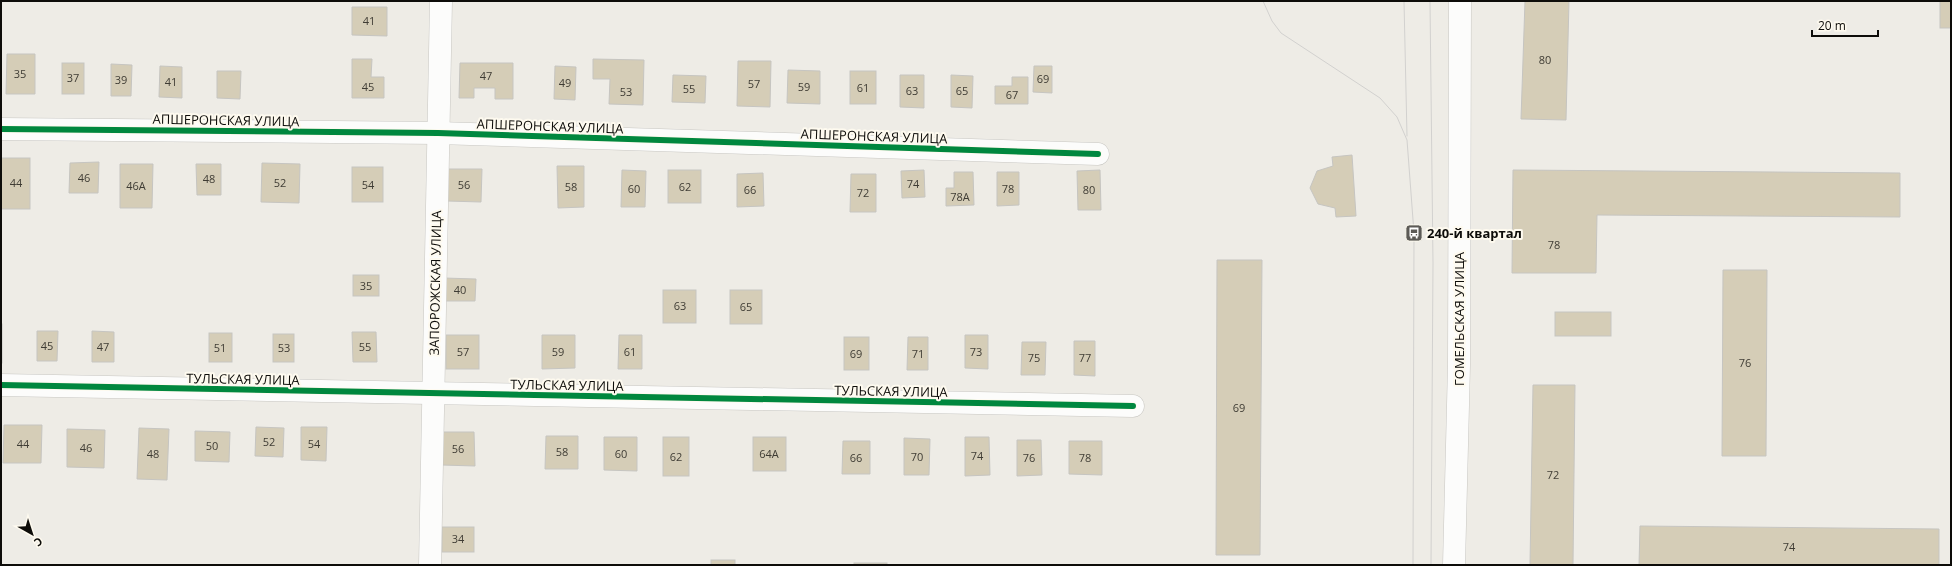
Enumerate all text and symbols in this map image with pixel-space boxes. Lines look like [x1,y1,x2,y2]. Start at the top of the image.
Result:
scale bar [1812,12,1878,38]
house number: 41 [363,13,375,28]
text: 20 m [1818,17,1846,34]
house number: 80 [1539,52,1551,67]
house number: 35 [14,66,26,81]
house number: 47 [480,68,492,83]
house number: 37 [67,70,79,85]
house number: 69 [1037,71,1049,86]
house number: 39 [115,72,127,87]
house number: 41 [165,74,177,89]
house number: 49 [559,75,571,90]
house number: 57 [748,76,760,91]
house number: 45 [362,79,374,94]
house number: 59 [798,79,810,94]
house number: 61 [857,80,869,95]
house number: 55 [683,81,695,96]
house number: 63 [906,83,918,98]
house number: 65 [956,83,968,98]
house number: 53 [620,84,632,99]
house number: 67 [1006,87,1018,102]
street label: АПШЕРОНСКАЯ УЛИЦА [153,110,300,130]
street label: АПШЕРОНСКАЯ УЛИЦА [476,114,624,138]
street label: АПШЕРОНСКАЯ УЛИЦА [800,124,948,148]
house number: 46 [78,170,90,185]
house number: 48 [203,171,215,186]
house number: 44 [10,175,23,190]
house number: 52 [274,175,286,190]
house number: 74 [907,176,920,191]
house number: 54 [362,177,375,192]
house number: 56 [458,177,470,192]
house number: 46А [126,178,146,193]
house number: 58 [565,179,577,194]
house number: 62 [679,179,691,194]
house number: 60 [628,181,640,196]
house number: 78 [1002,181,1014,196]
house number: 66 [744,182,756,197]
house number: 80 [1083,182,1095,197]
house number: 72 [857,185,869,200]
house number: 78А [950,189,970,204]
street label: ЗАПОРОЖСКАЯ УЛИЦА [425,210,445,356]
bus stop icon: 240-й квартал [1404,223,1424,243]
place label: 240-й квартал [1427,224,1522,242]
house number: 78 [1548,237,1560,252]
street label: ГОМЕЛЬСКАЯ УЛИЦА [1450,251,1468,386]
house number: 35 [360,278,372,293]
house number: 40 [454,282,466,297]
house number: 63 [674,298,686,313]
house number: 65 [740,299,752,314]
house number: 45 [41,338,53,353]
house number: 47 [97,339,109,354]
house number: 55 [359,339,371,354]
house number: 51 [214,340,226,355]
house number: 53 [278,340,290,355]
house number: 57 [457,344,469,359]
house number: 59 [552,344,564,359]
house number: 61 [624,344,636,359]
house number: 73 [970,344,982,359]
house number: 69 [850,346,862,361]
house number: 71 [912,346,924,361]
house number: 75 [1028,350,1040,365]
house number: 77 [1079,350,1091,365]
house number: 76 [1739,355,1751,370]
street label: ТУЛЬСКАЯ УЛИЦА [186,369,301,389]
street label: ТУЛЬСКАЯ УЛИЦА [510,375,625,395]
street label: ТУЛЬСКАЯ УЛИЦА [834,381,949,401]
house number: 69 [1233,400,1245,415]
house number: 52 [263,434,275,449]
house number: 44 [17,436,30,451]
house number: 54 [308,436,321,451]
house number: 50 [206,438,218,453]
house number: 46 [80,440,92,455]
house number: 56 [452,441,464,456]
house number: 58 [556,444,568,459]
house number: 48 [147,446,159,461]
house number: 60 [615,446,627,461]
house number: 64А [759,446,779,461]
house number: 74 [971,448,984,463]
house number: 62 [670,449,682,464]
house number: 70 [911,449,923,464]
house number: 66 [850,450,862,465]
house number: 76 [1023,450,1035,465]
house number: 78 [1079,450,1091,465]
house number: 72 [1547,467,1559,482]
north arrow [12,514,52,554]
house number: 34 [452,531,465,546]
text: С [31,534,46,550]
house number: 74 [1783,539,1796,554]

